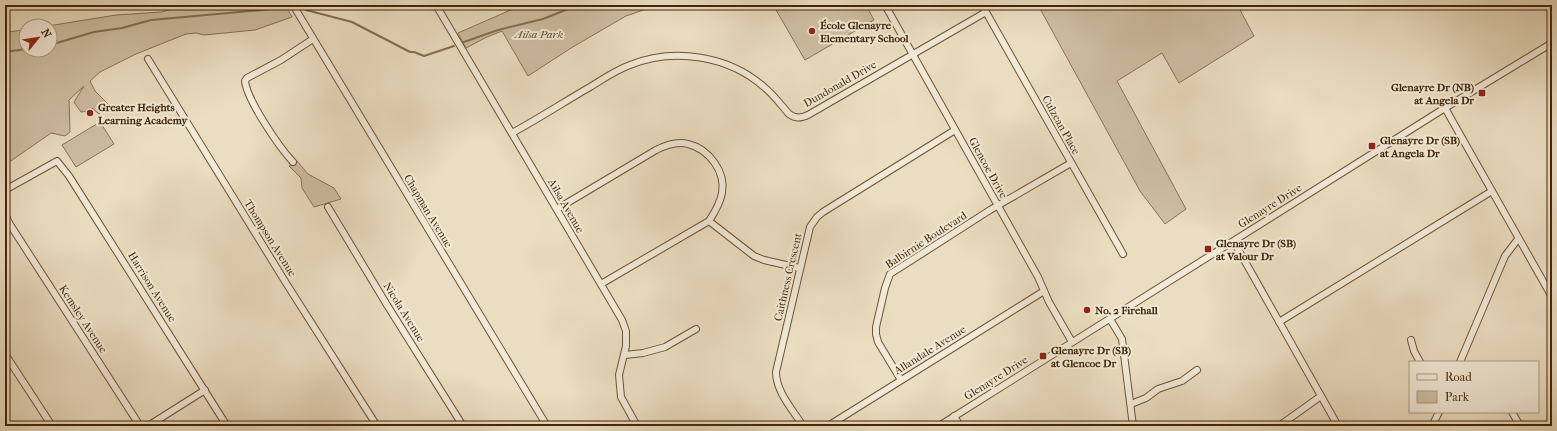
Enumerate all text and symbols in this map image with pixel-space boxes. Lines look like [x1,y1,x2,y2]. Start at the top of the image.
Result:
north arrow [18,18,58,58]
place label: École Glenayre Elementary School [820,19,910,45]
text: N [39,26,54,41]
marker: École Glenayre Elementary School [807,26,817,36]
park label: Ailsa Park [513,28,563,41]
street label: Dundonald Drive [801,58,879,110]
place label: Glenayre Dr (NB) at Angela Dr [1391,81,1474,107]
marker: Glenayre Dr (NB) at Angela Dr [1477,88,1487,98]
street label: Culzean Place [1039,93,1083,157]
place label: Greater Heights Learning Academy [98,101,188,127]
marker: Greater Heights Learning Academy [85,108,95,118]
place label: Glenayre Dr (SB) at Angela Dr [1380,134,1460,160]
street label: Glencoe Drive [966,135,1010,201]
marker: Glenayre Dr (SB) at Angela Dr [1367,141,1377,151]
street label: Chapman Avenue [401,172,455,250]
street label: Ailsa Avenue [545,176,587,236]
street label: Glenayre Drive [1236,181,1305,231]
street label: Thompson Avenue [241,197,299,279]
street label: Balbirnie Boulevard [883,208,970,271]
street label: Caithness Crescent [772,232,804,322]
place label: Glenayre Dr (SB) at Valour Dr [1216,237,1296,263]
marker: Glenayre Dr (SB) at Valour Dr [1203,244,1213,254]
street label: Harrison Avenue [125,250,179,325]
street label: Nicola Avenue [381,280,428,345]
street label: Kemsley Avenue [56,283,110,356]
place label: No. 2 Firehall [1095,304,1159,317]
marker: No. 2 Firehall [1082,305,1092,315]
street label: Allandale Avenue [891,322,969,378]
place label: Glenayre Dr (SB) at Glencoe Dr [1051,344,1131,370]
marker: Glenayre Dr (SB) at Glencoe Dr [1038,351,1048,361]
street label: Glenayre Drive [962,353,1031,403]
legend [1409,361,1539,413]
text: Road [1445,370,1472,384]
text: Park [1445,390,1470,404]

